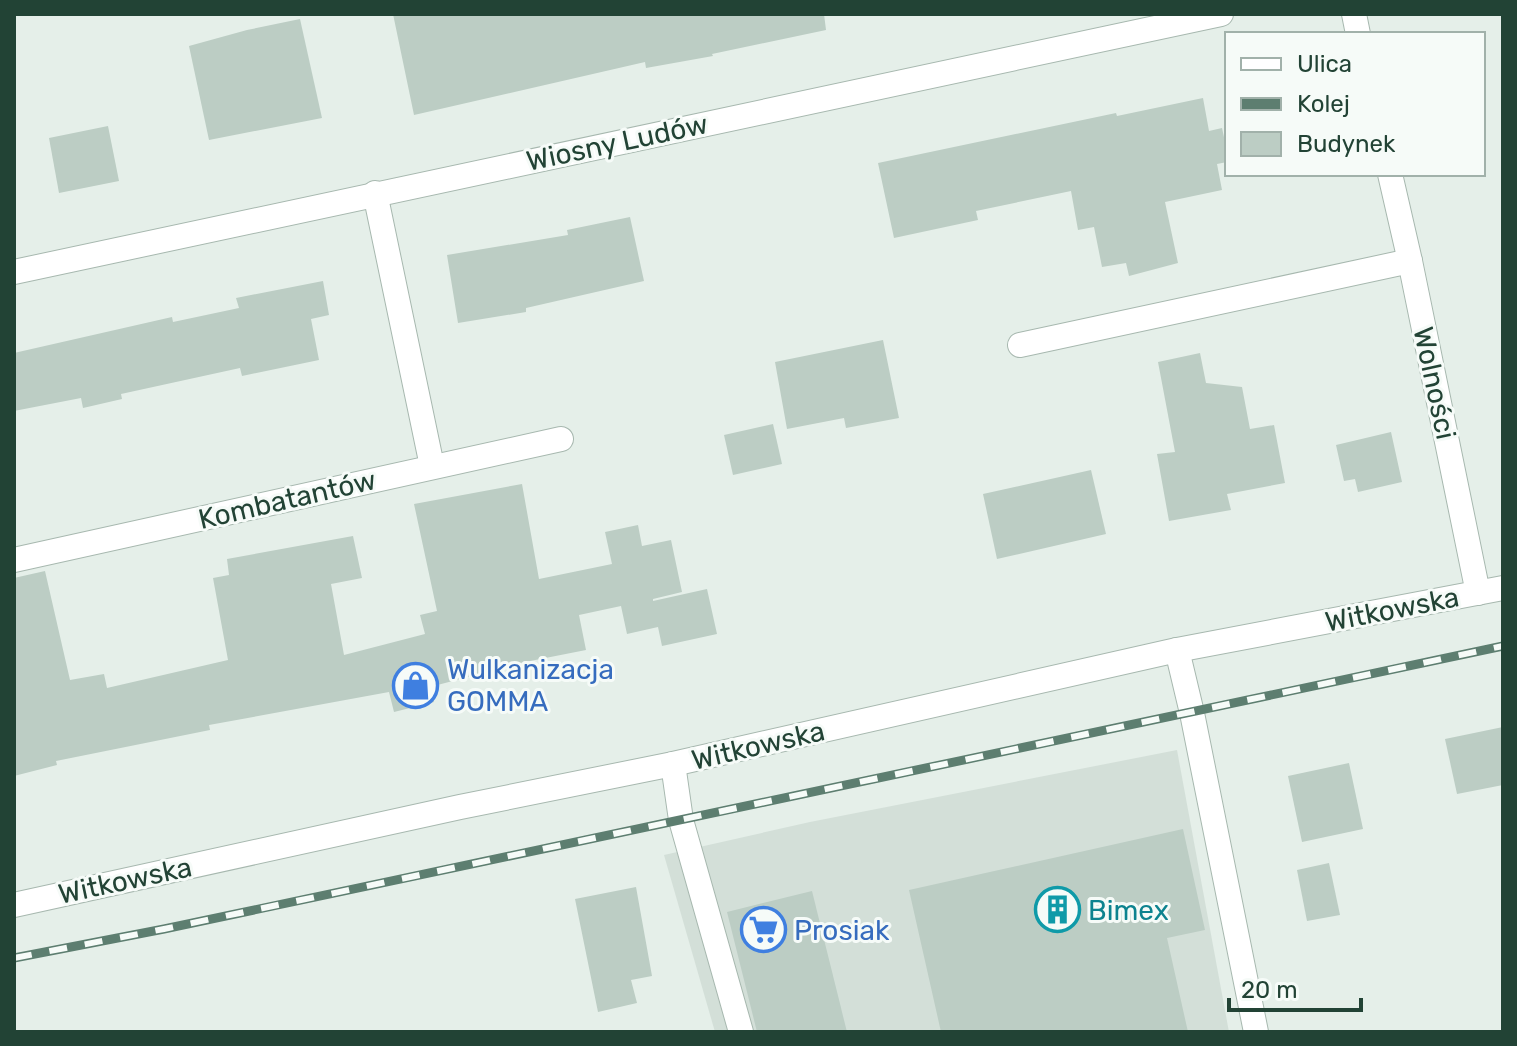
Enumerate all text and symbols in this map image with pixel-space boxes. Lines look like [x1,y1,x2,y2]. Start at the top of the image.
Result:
legend [1225,32,1485,176]
text: Ulica [1297,50,1352,78]
text: Kolej [1297,90,1350,118]
street label: Wiosny Ludów [523,107,711,178]
text: Budynek [1297,130,1396,158]
street label: Wolności [1406,324,1463,442]
street label: Kombatantów [195,463,379,536]
street label: Witkowska [1322,580,1462,639]
place label: Wulkanizacja GOMMA [447,653,614,718]
shop icon: Wulkanizacja GOMMA [392,661,440,709]
street label: Witkowska [688,714,828,777]
street label: Witkowska [55,850,195,911]
building icon: Bimex [1033,886,1081,934]
place label: Bimex [1088,894,1169,927]
supermarket icon: Prosiak [739,906,787,954]
place label: Prosiak [794,914,890,947]
scale bar [1229,962,1361,1012]
text: 20 m [1241,976,1298,1004]

